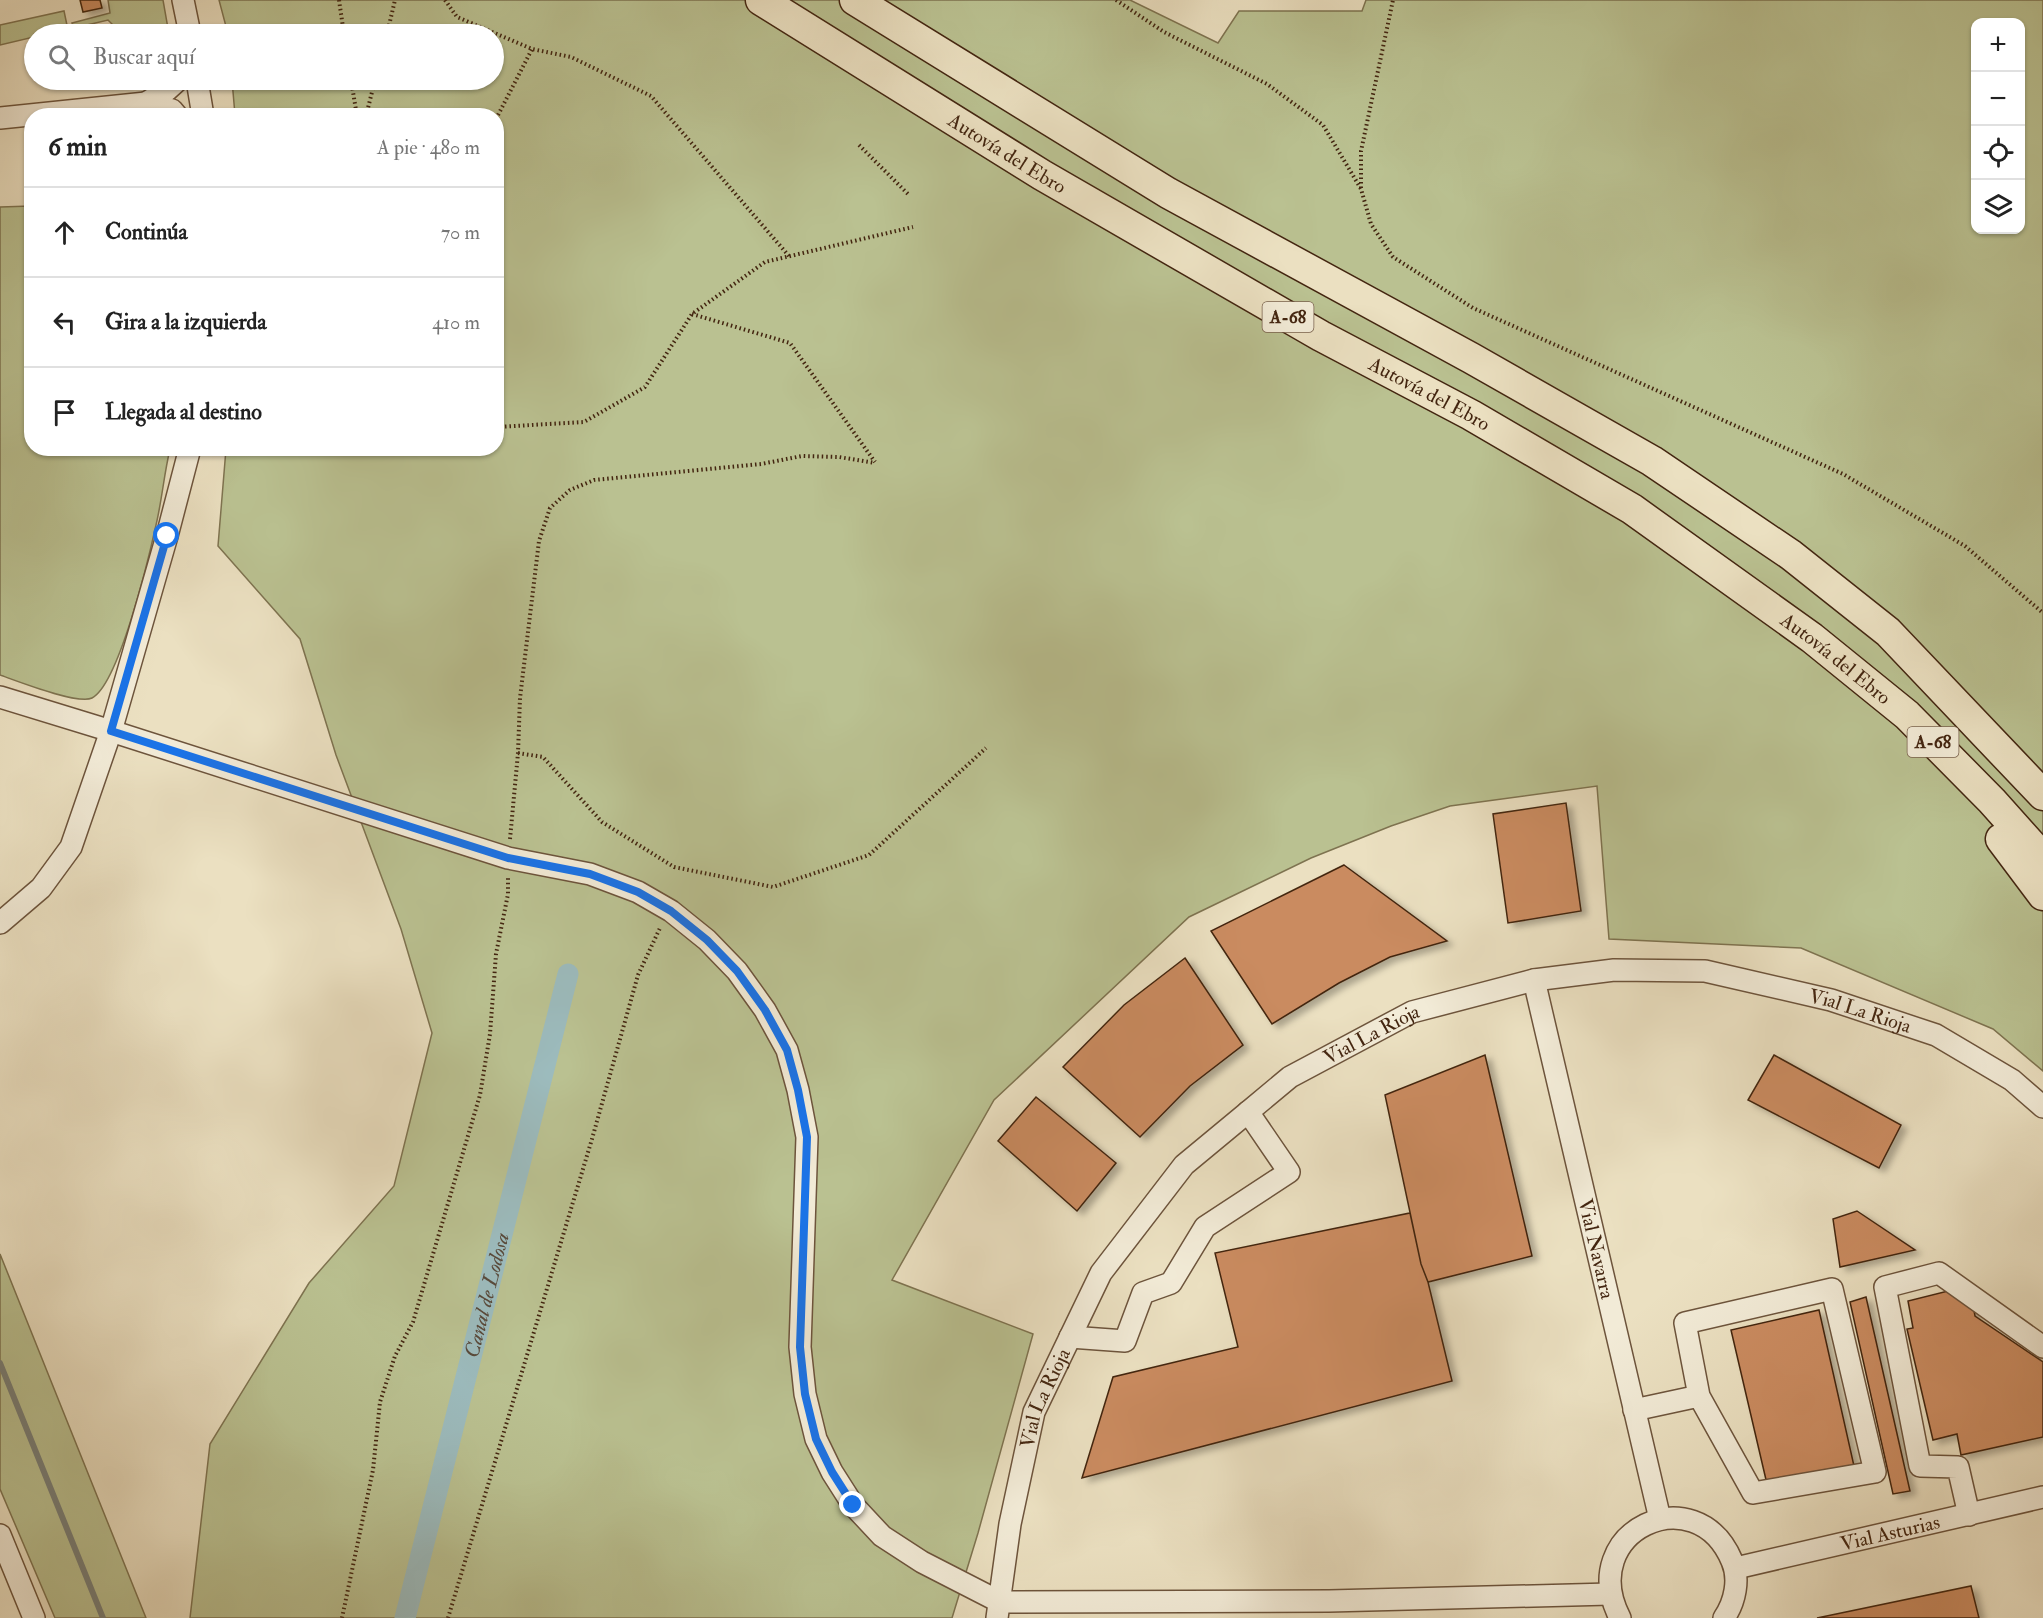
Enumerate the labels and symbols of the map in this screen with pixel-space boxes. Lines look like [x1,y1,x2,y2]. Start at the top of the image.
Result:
street label: Autovía del Ebro [943,107,1070,199]
road number: A-68 [1262,302,1314,332]
street label: Autovía del Ebro [1363,351,1495,436]
route start [153,522,179,548]
street label: Autovía del Ebro [1775,607,1896,710]
road number: A-68 [1908,727,1958,757]
street label: Vial La Rioja [1807,983,1915,1039]
street label: Vial La Rioja [1319,998,1423,1070]
street label: Vial Navarra [1573,1196,1620,1302]
water label: Canal de Lodosa [458,1230,516,1361]
street label: Vial La Rioja [1015,1343,1076,1450]
route end [839,1491,865,1517]
street label: Vial Asturias [1838,1509,1942,1556]

